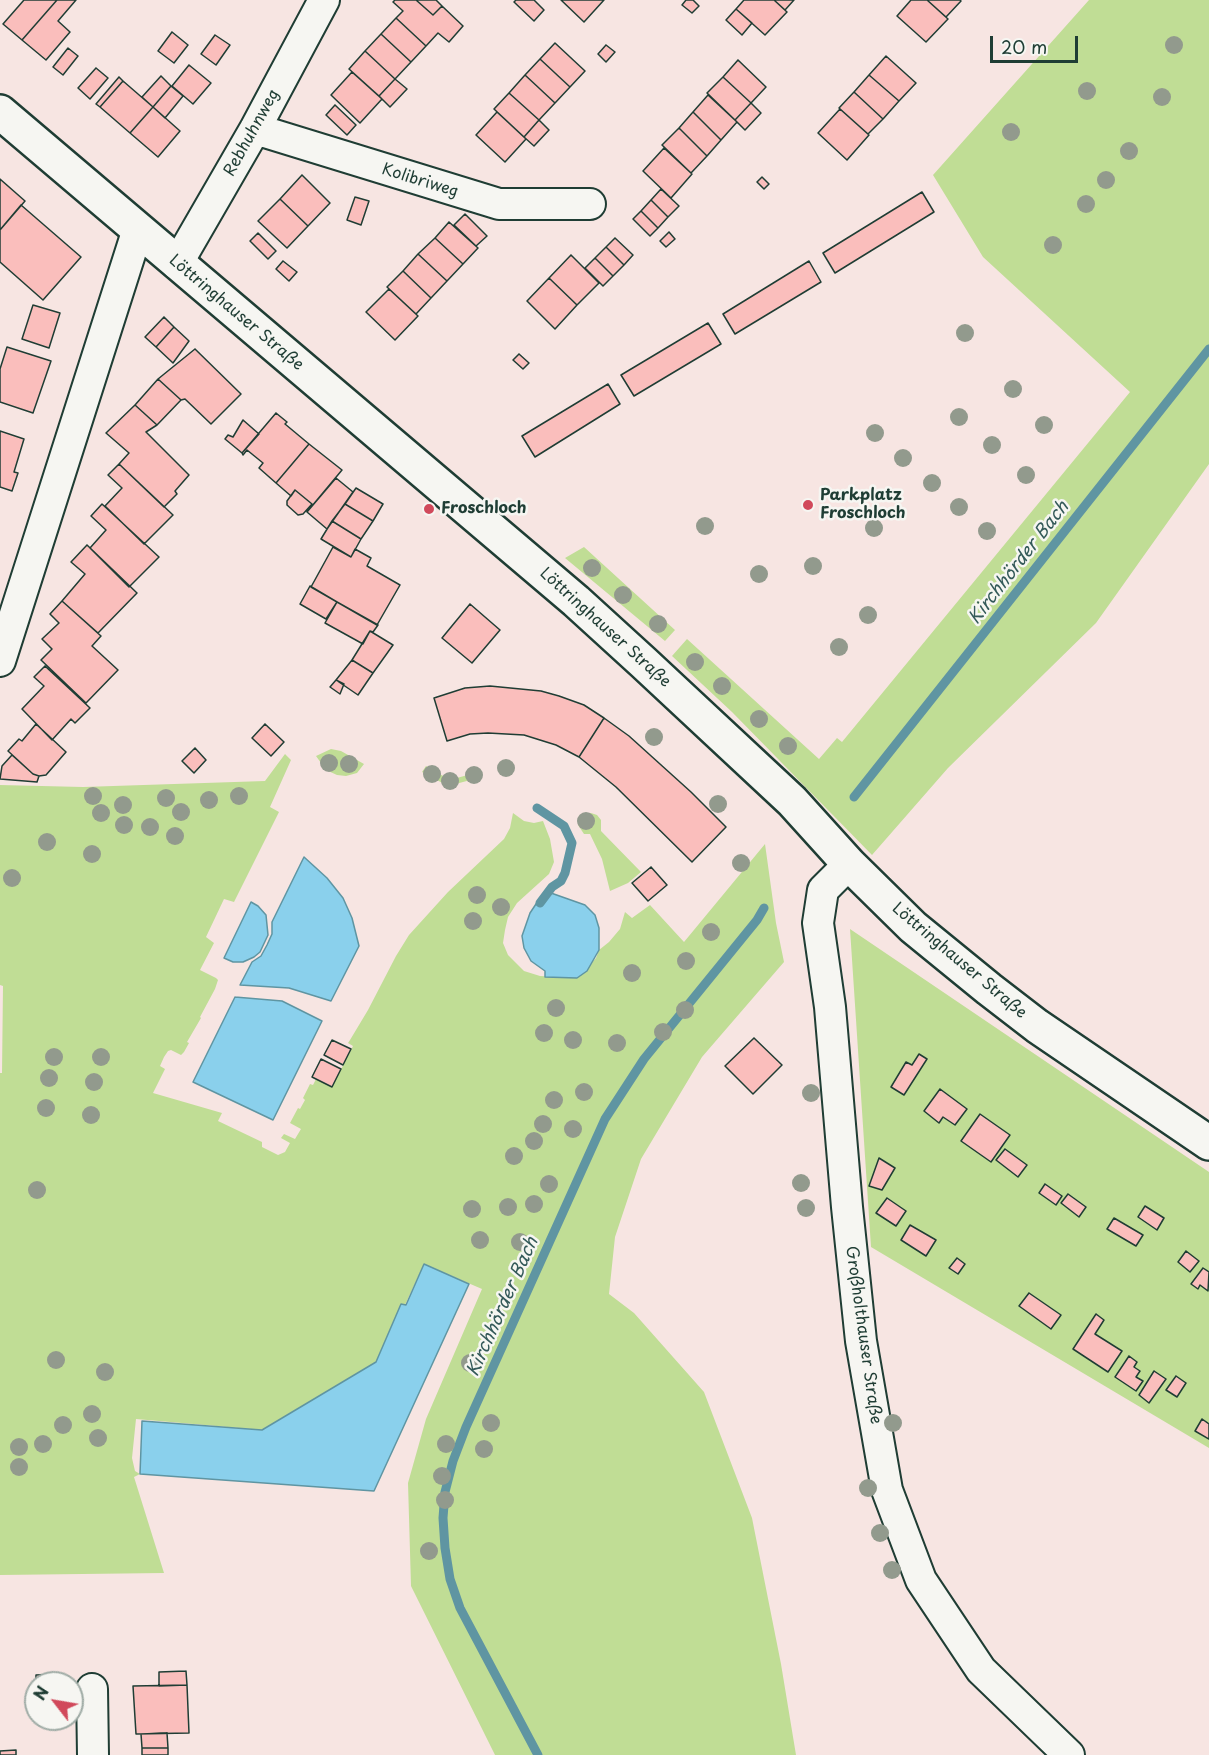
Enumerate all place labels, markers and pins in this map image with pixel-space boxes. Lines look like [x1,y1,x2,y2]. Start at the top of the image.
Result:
place label: Parkplatz Froschloch [820,486,906,524]
marker: Parkplatz Froschloch [801,498,815,512]
place label: Froschloch [441,499,527,519]
marker: Froschloch [422,502,436,516]

